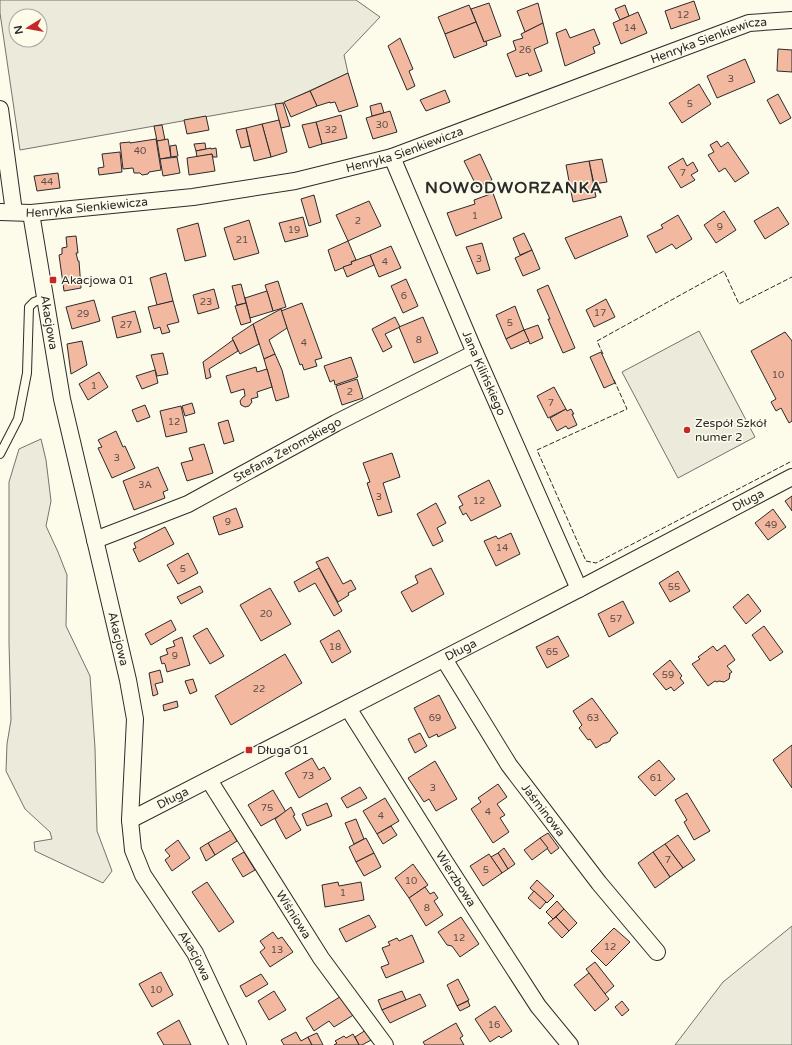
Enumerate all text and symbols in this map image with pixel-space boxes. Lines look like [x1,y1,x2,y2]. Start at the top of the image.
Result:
north arrow [8,8,48,48]
house number: 12 [677,9,689,21]
street label: Henryka Sienkiewicza [649,15,768,66]
house number: 14 [624,22,636,34]
text: N [11,24,26,35]
house number: 26 [519,44,531,56]
house number: 3 [728,73,734,85]
house number: 5 [687,98,693,110]
house number: 30 [376,119,388,131]
house number: 32 [325,124,337,136]
street label: Henryka Sienkiewicza [344,124,465,175]
house number: 40 [134,145,146,157]
house number: 7 [680,167,686,179]
house number: 44 [41,176,53,188]
district label: NOWODWORZANKA [425,178,603,198]
street label: Henryka Sienkiewicza [25,195,148,220]
house number: 1 [472,210,478,222]
house number: 2 [355,215,361,227]
house number: 9 [717,221,723,233]
house number: 19 [288,224,300,236]
house number: 21 [236,234,248,246]
house number: 3 [476,253,482,265]
house number: 4 [382,256,388,268]
place label: Akacjowa 01 [61,273,134,287]
marker: Akacjowa 01 [48,275,58,285]
house number: 6 [401,290,407,302]
street label: Akacjowa [38,294,61,351]
house number: 23 [200,296,212,308]
house number: 17 [594,307,606,319]
house number: 29 [77,308,89,320]
house number: 5 [507,317,513,329]
house number: 27 [120,319,132,331]
street label: Jana Kilińskiego [459,329,509,418]
house number: 8 [416,334,422,346]
house number: 4 [301,337,307,349]
house number: 10 [772,369,784,381]
house number: 1 [91,380,97,392]
house number: 2 [347,386,353,398]
house number: 7 [548,397,554,409]
street label: Stefana Żeromskiego [231,414,344,485]
house number: 12 [168,416,180,428]
place label: Zespół Szkół numer 2 [695,416,767,444]
marker: Zespół Szkół numer 2 [682,425,692,435]
house number: 3 [114,452,120,464]
house number: 3A [138,479,152,491]
street label: Długa [730,486,766,514]
house number: 3 [376,491,382,503]
house number: 12 [473,495,485,507]
house number: 9 [225,516,231,528]
house number: 49 [765,519,777,531]
house number: 14 [496,542,508,554]
house number: 5 [180,563,186,575]
house number: 55 [668,581,680,593]
house number: 20 [260,608,272,620]
street label: Akacjowa [105,611,131,667]
house number: 57 [610,613,622,625]
street label: Długa [443,636,479,664]
house number: 18 [329,641,341,653]
house number: 65 [546,646,558,658]
house number: 9 [172,650,178,662]
house number: 59 [662,669,674,681]
house number: 22 [253,683,265,695]
house number: 69 [429,712,441,724]
house number: 63 [587,712,599,724]
place label: Długa 01 [257,743,309,757]
marker: Długa 01 [244,745,254,755]
house number: 73 [302,770,314,782]
house number: 61 [650,772,662,784]
street label: Jaśminowa [519,781,568,839]
house number: 3 [430,782,436,794]
street label: Długa [154,784,191,812]
house number: 75 [261,802,273,814]
house number: 4 [485,806,491,818]
house number: 4 [378,810,384,822]
street label: Wierzbowa [433,848,479,909]
house number: 7 [665,854,671,866]
house number: 5 [483,864,489,876]
house number: 10 [405,875,417,887]
house number: 1 [340,887,346,899]
street label: Wiśniowa [273,888,314,941]
house number: 8 [424,902,430,914]
street label: Akacjowa [175,928,214,983]
house number: 12 [453,932,465,944]
house number: 12 [604,941,616,953]
house number: 13 [271,944,283,956]
house number: 10 [150,984,162,996]
house number: 16 [488,1019,500,1031]

